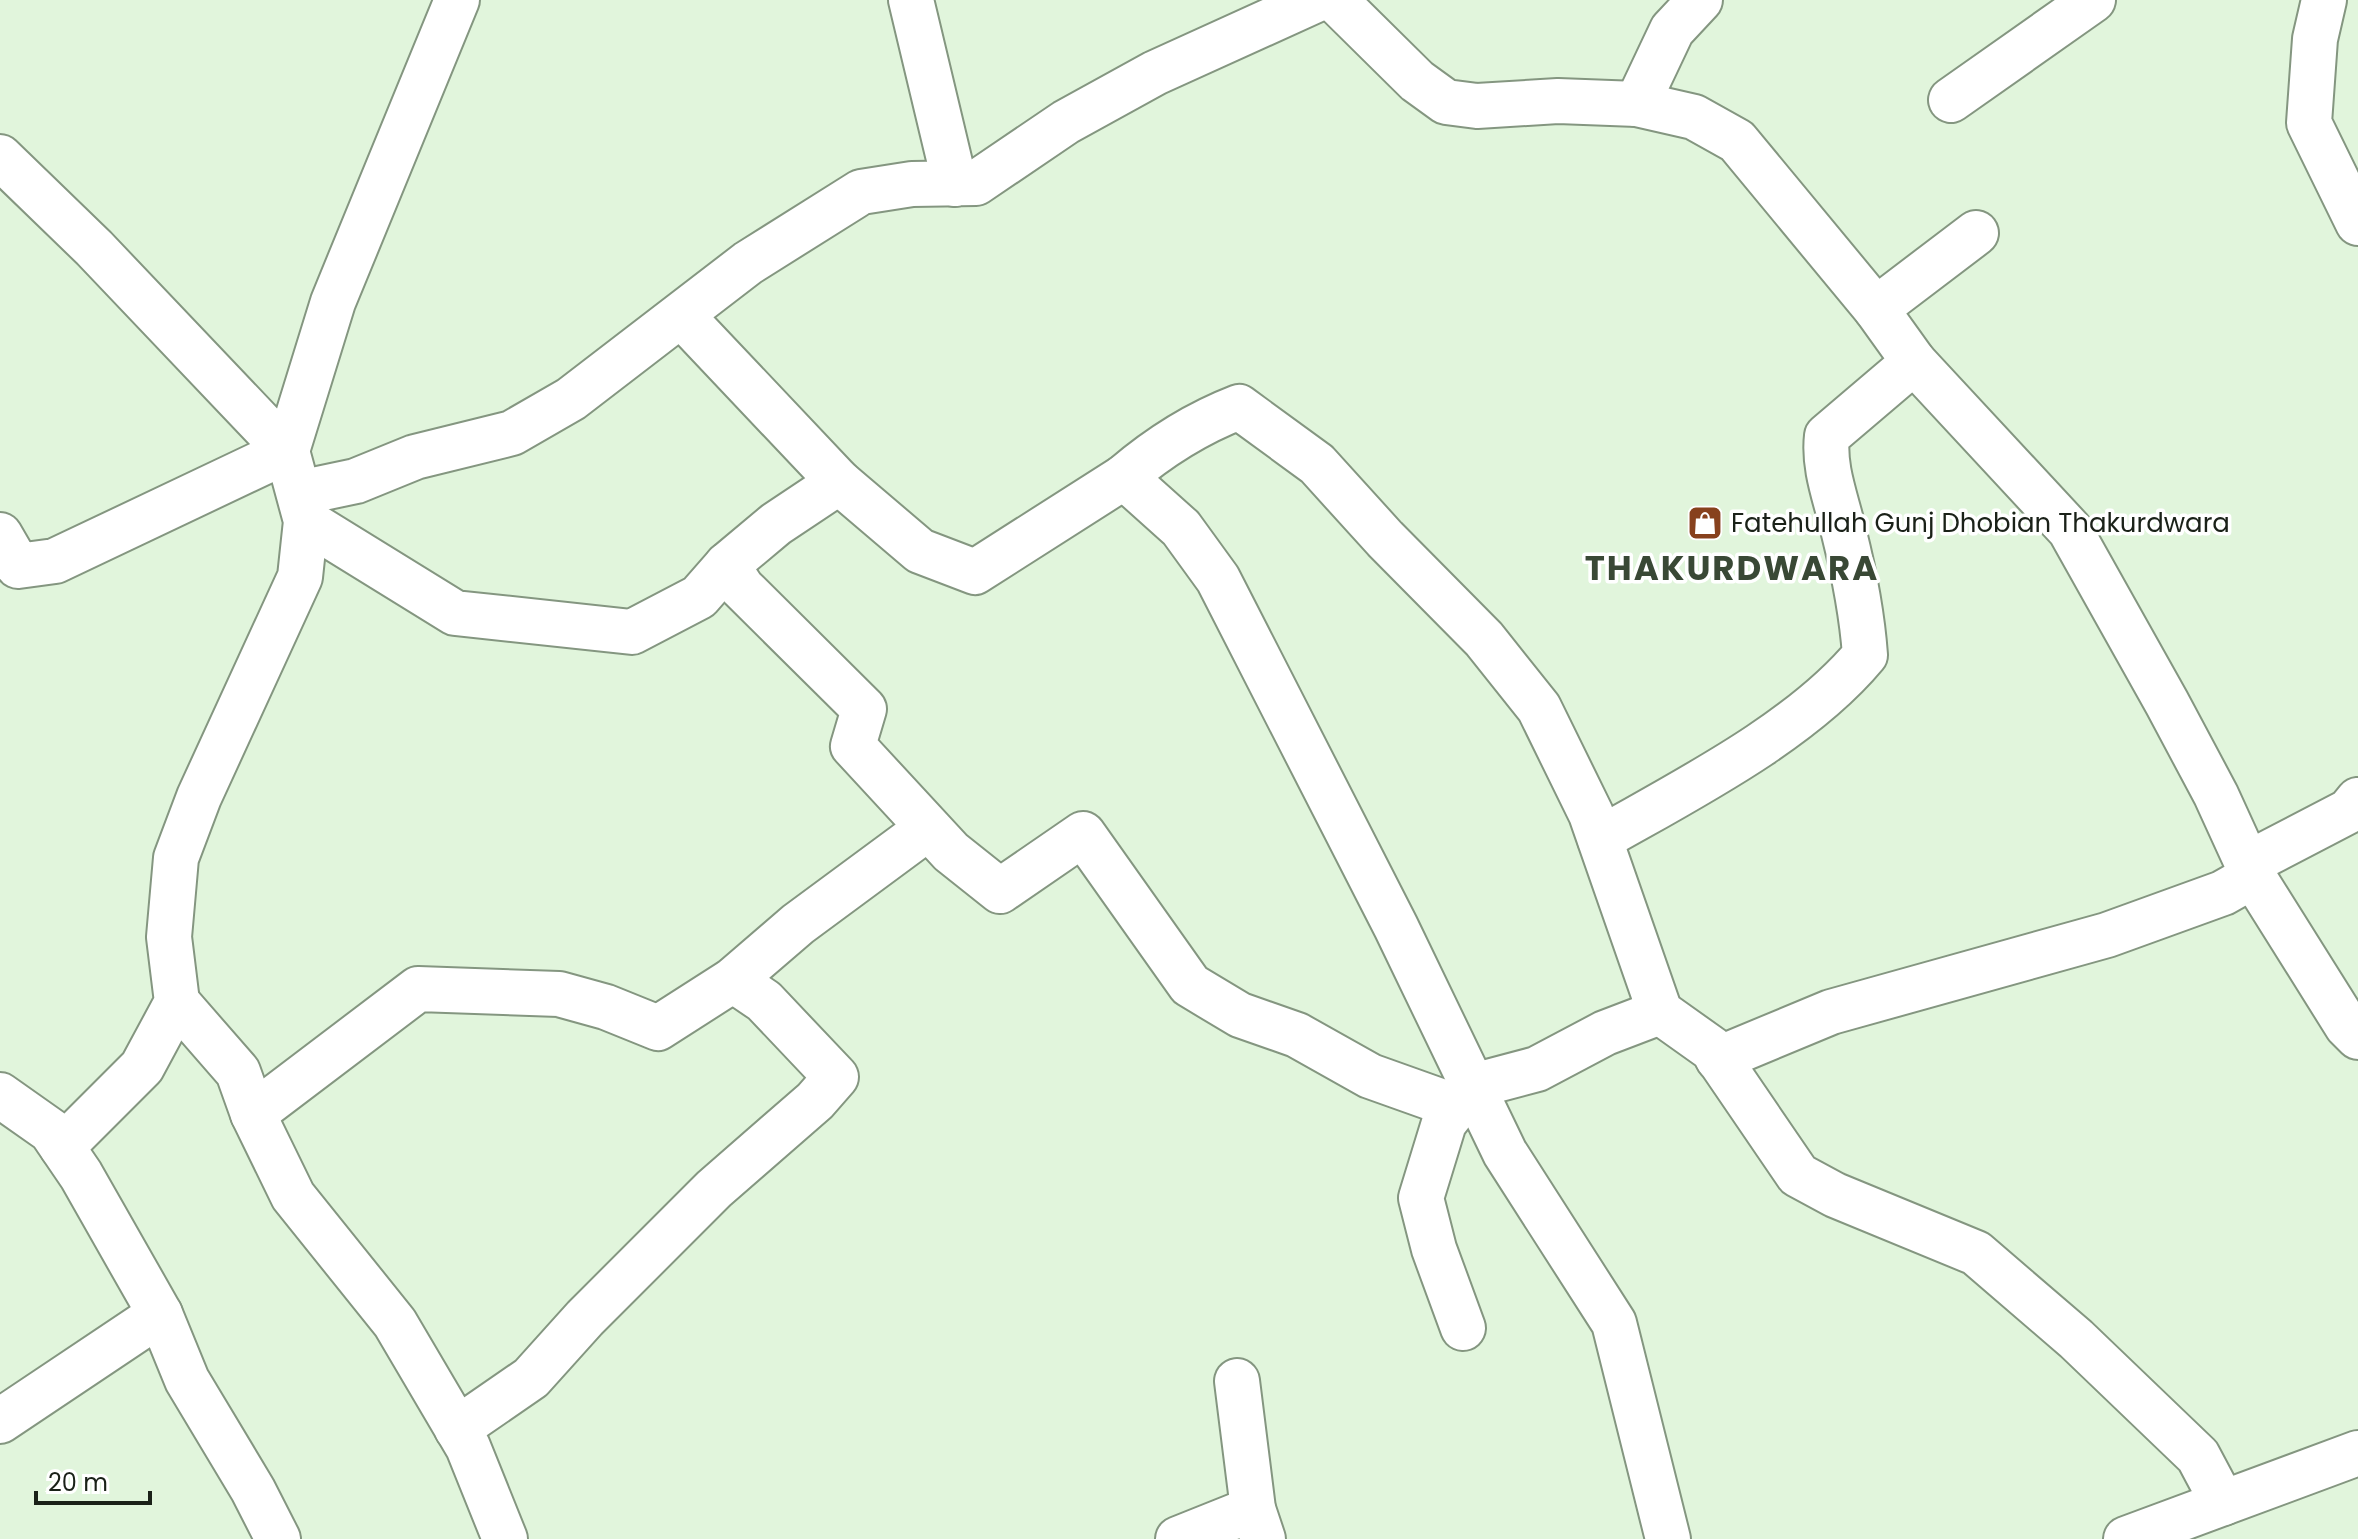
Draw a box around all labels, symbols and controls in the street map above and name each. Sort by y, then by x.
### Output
shop icon: Fatehullah Gunj Dhobian Thakurdwara [1686,504,1724,542]
place label: Fatehullah Gunj Dhobian Thakurdwara [1731,505,2230,541]
district label: THAKURDWARA [1585,544,1879,592]
scale bar [36,1455,150,1505]
text: 20 m [48,1466,108,1499]

